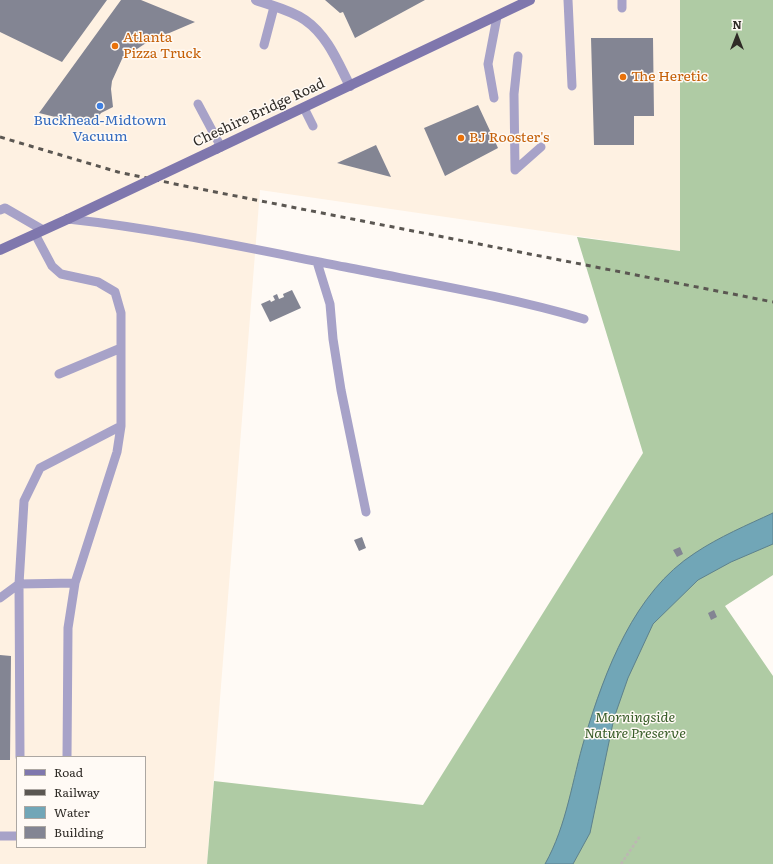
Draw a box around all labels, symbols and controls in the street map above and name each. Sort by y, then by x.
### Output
north arrow [717,16,757,56]
text: N [732,16,742,32]
place label: Atlanta Pizza Truck [123,30,201,62]
marker: Atlanta Pizza Truck [110,41,120,51]
place label: The Heretic [631,69,708,85]
marker: The Heretic [618,72,628,82]
street label: Cheshire Bridge Road [190,75,328,151]
marker: Buckhead-Midtown Vacuum [95,101,105,111]
place label: Buckhead-Midtown Vacuum [34,113,166,146]
place label: BJ Rooster's [469,130,549,146]
marker: BJ Rooster's [456,133,466,143]
park label: Morningside Nature Preserve [584,710,686,742]
legend [16,756,146,848]
text: Road [54,763,83,781]
text: Railway [54,783,100,801]
text: Water [54,803,90,821]
text: Building [54,823,103,841]

